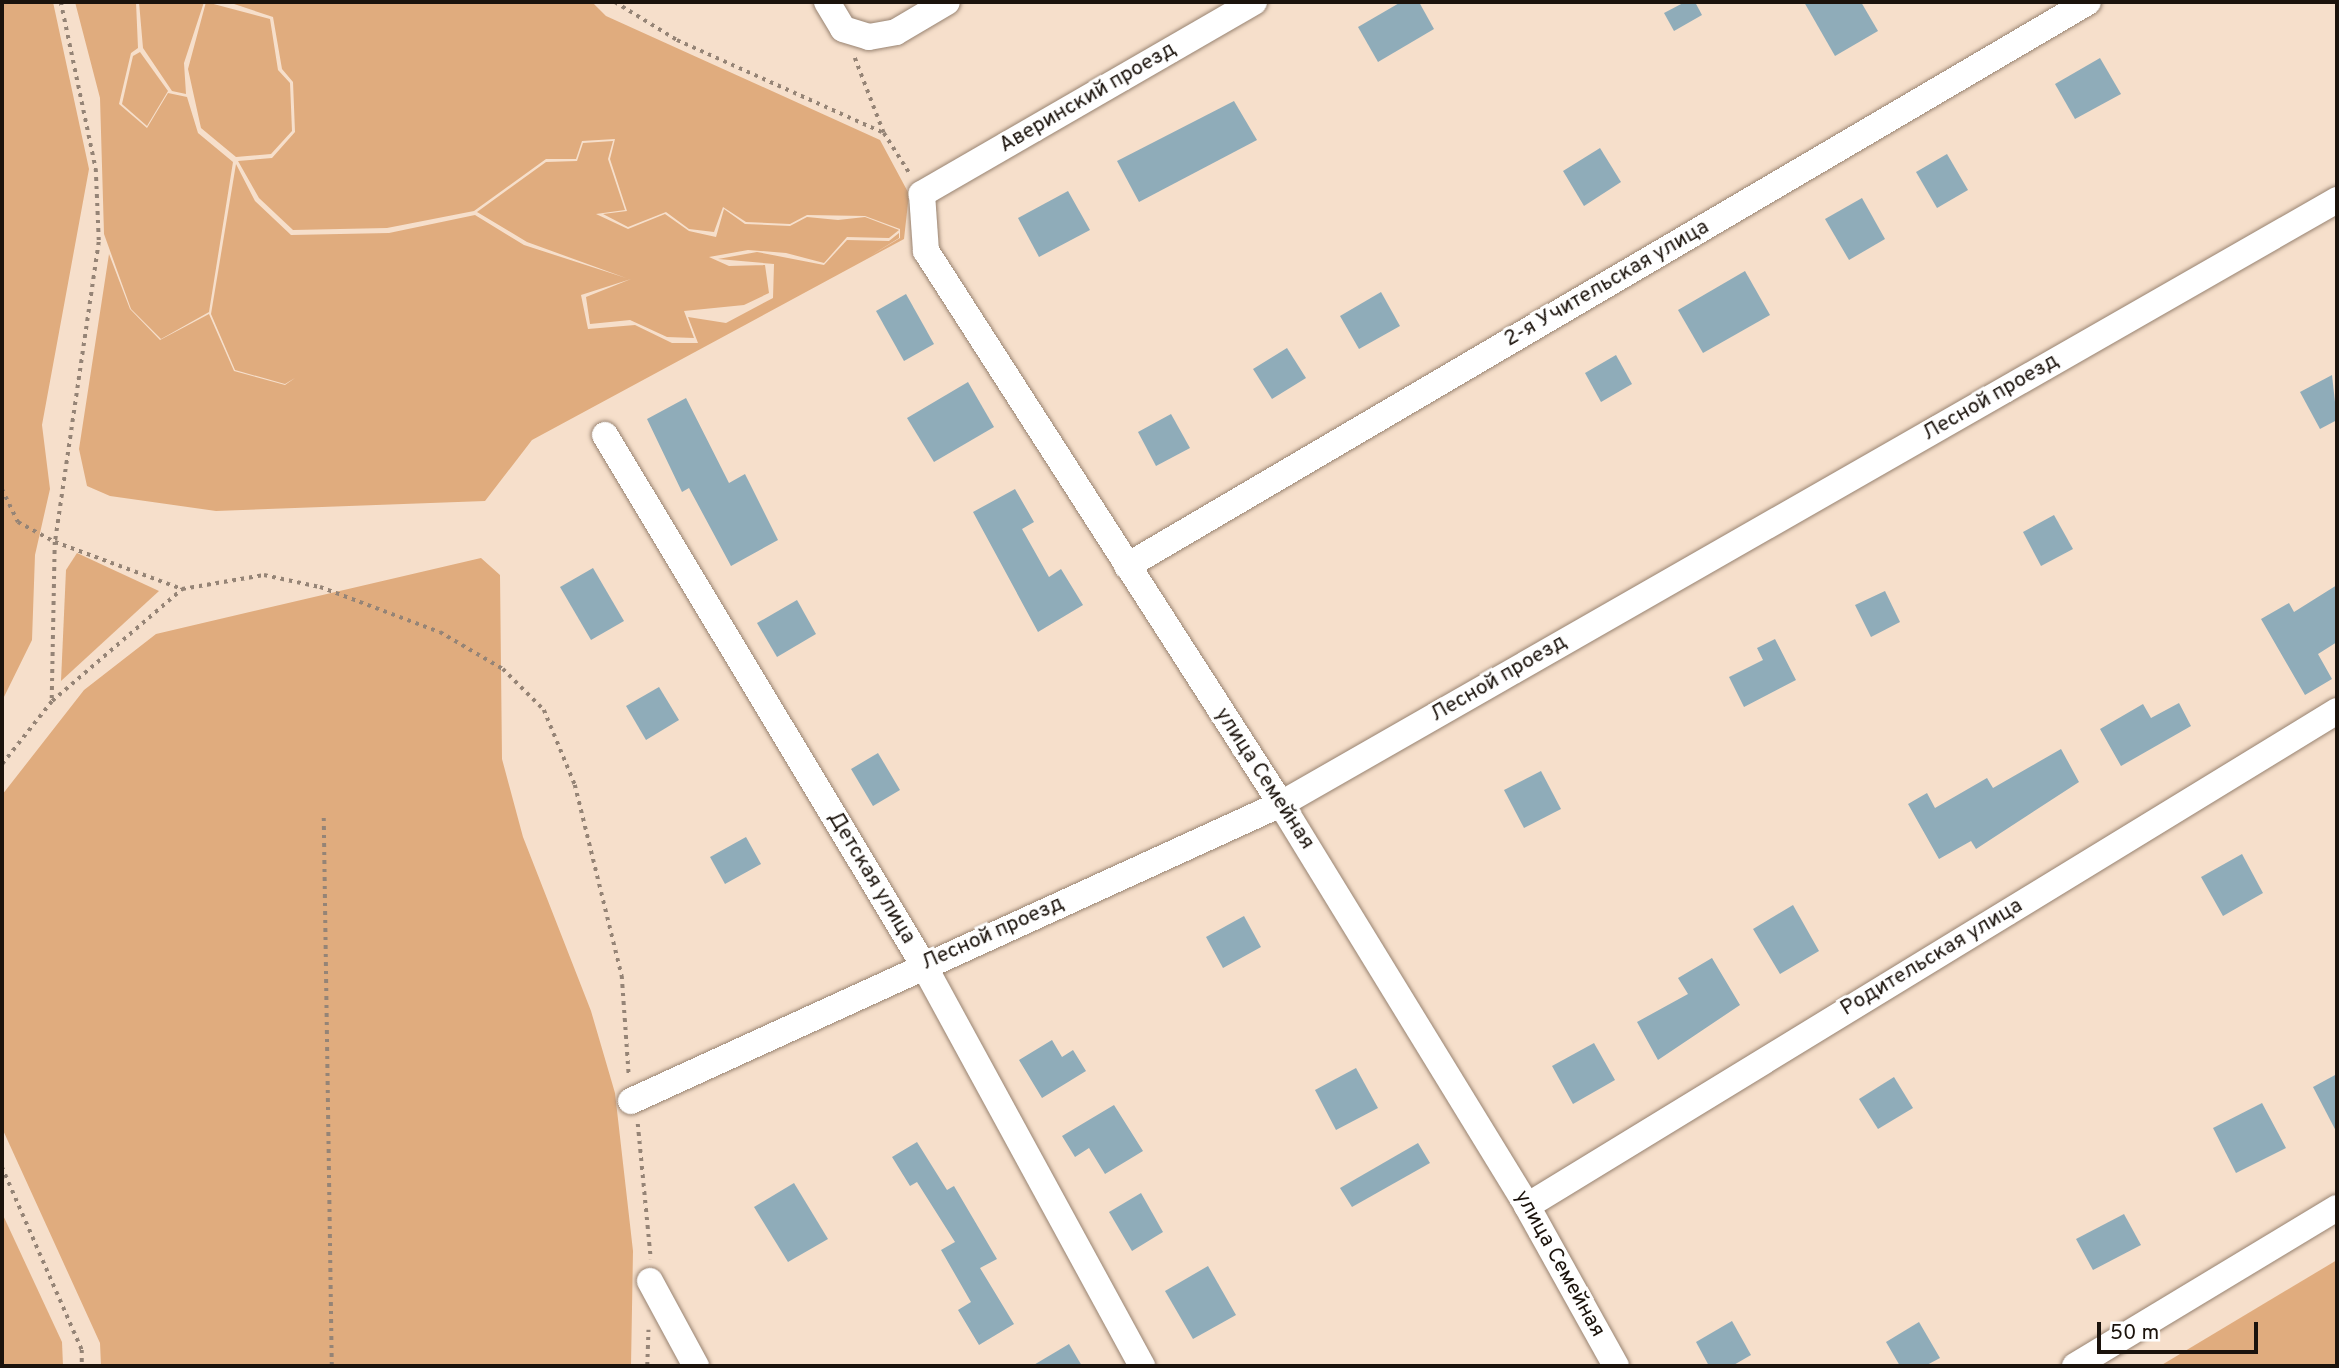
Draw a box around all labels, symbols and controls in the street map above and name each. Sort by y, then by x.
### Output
street label: Аверинский проезд [995,37,1181,159]
street label: 2-я Учительская улица [1500,215,1714,353]
street label: Лесной проезд [1918,349,2064,447]
street label: Лесной проезд [1426,630,1572,728]
street label: улица Семейная [1209,703,1319,855]
street label: Детская улица [822,807,920,949]
street label: Лесной проезд [918,891,1068,977]
street label: Родительская улица [1837,894,2027,1022]
street label: улица Семейная [1508,1186,1610,1342]
scale bar [2101,1308,2262,1352]
text: 50 m [2110,1320,2159,1347]

